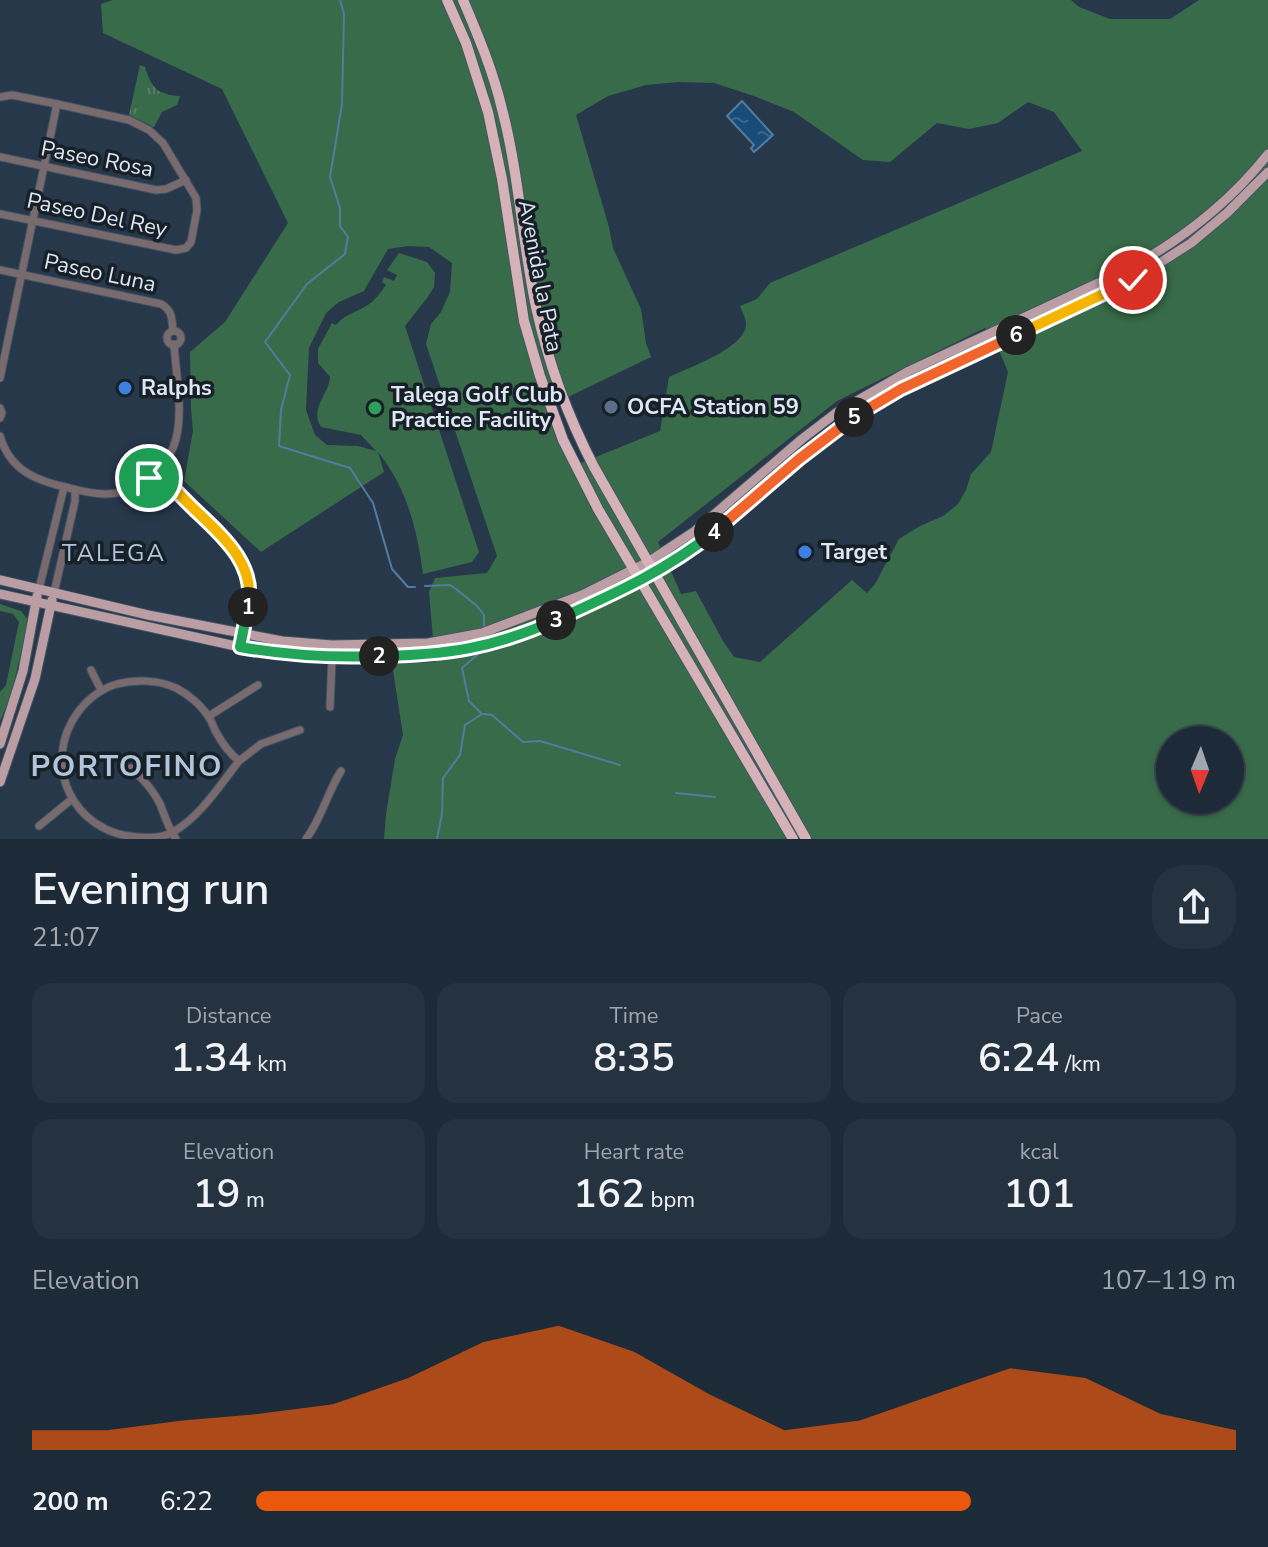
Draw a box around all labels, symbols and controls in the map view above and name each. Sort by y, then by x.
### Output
street label: Paseo Rosa [38,133,156,185]
street label: Paseo Del Rey [24,185,171,245]
street label: Avenida la Pata [511,197,569,355]
pin [1099,246,1167,314]
street label: Paseo Luna [41,247,159,299]
icon: check [1111,258,1155,302]
pin: 6 [996,315,1036,355]
text: 6 [1009,320,1023,350]
place label: Ralphs [141,373,212,403]
marker: Ralphs [116,379,134,397]
place label: Talega Golf Club Practice Facility [391,380,563,435]
place label: OCFA Station 59 [627,392,799,422]
pin: 5 [834,397,874,437]
marker: OCFA Station 59 [602,398,620,416]
marker: Talega Golf Club Practice Facility [366,399,384,417]
text: 5 [847,402,861,432]
pin [115,444,183,512]
icon: arrive [127,456,171,500]
pin: 4 [694,512,734,552]
text: 4 [707,517,721,547]
district label: TALEGA [62,537,166,569]
place label: Target [821,537,888,567]
marker: Target [796,543,814,561]
pin: 1 [228,587,268,627]
text: 1 [241,592,255,622]
pin: 3 [536,600,576,640]
text: 3 [549,605,563,635]
pin: 2 [359,636,399,676]
text: 2 [372,641,386,671]
north arrow [1156,726,1244,814]
map controls [1156,726,1244,814]
district label: PORTOFINO [30,746,224,787]
text: Evening run [32,860,270,920]
button: share [1152,865,1236,949]
text: 21:07 [32,920,100,955]
text: Distance [186,1001,271,1031]
text: Time [610,1001,658,1031]
text: Pace [1016,1001,1063,1031]
text: 1.34 [170,1031,252,1085]
text: 8:35 [593,1031,675,1085]
text: 6:24 [978,1031,1059,1085]
text: km [252,1049,287,1079]
text: /km [1059,1049,1101,1079]
text: Elevation [183,1137,274,1167]
text: Heart rate [584,1137,684,1167]
text: kcal [1020,1137,1059,1167]
text: 19 [192,1167,240,1221]
text: 162 [573,1167,645,1221]
text: 101 [1003,1167,1075,1221]
text: m [240,1185,265,1215]
text: bpm [645,1185,695,1215]
text: Elevation [32,1263,140,1298]
text: 107–119 m [1100,1263,1236,1298]
text: 200 m [32,1484,109,1519]
text: 6:22 [160,1484,213,1519]

